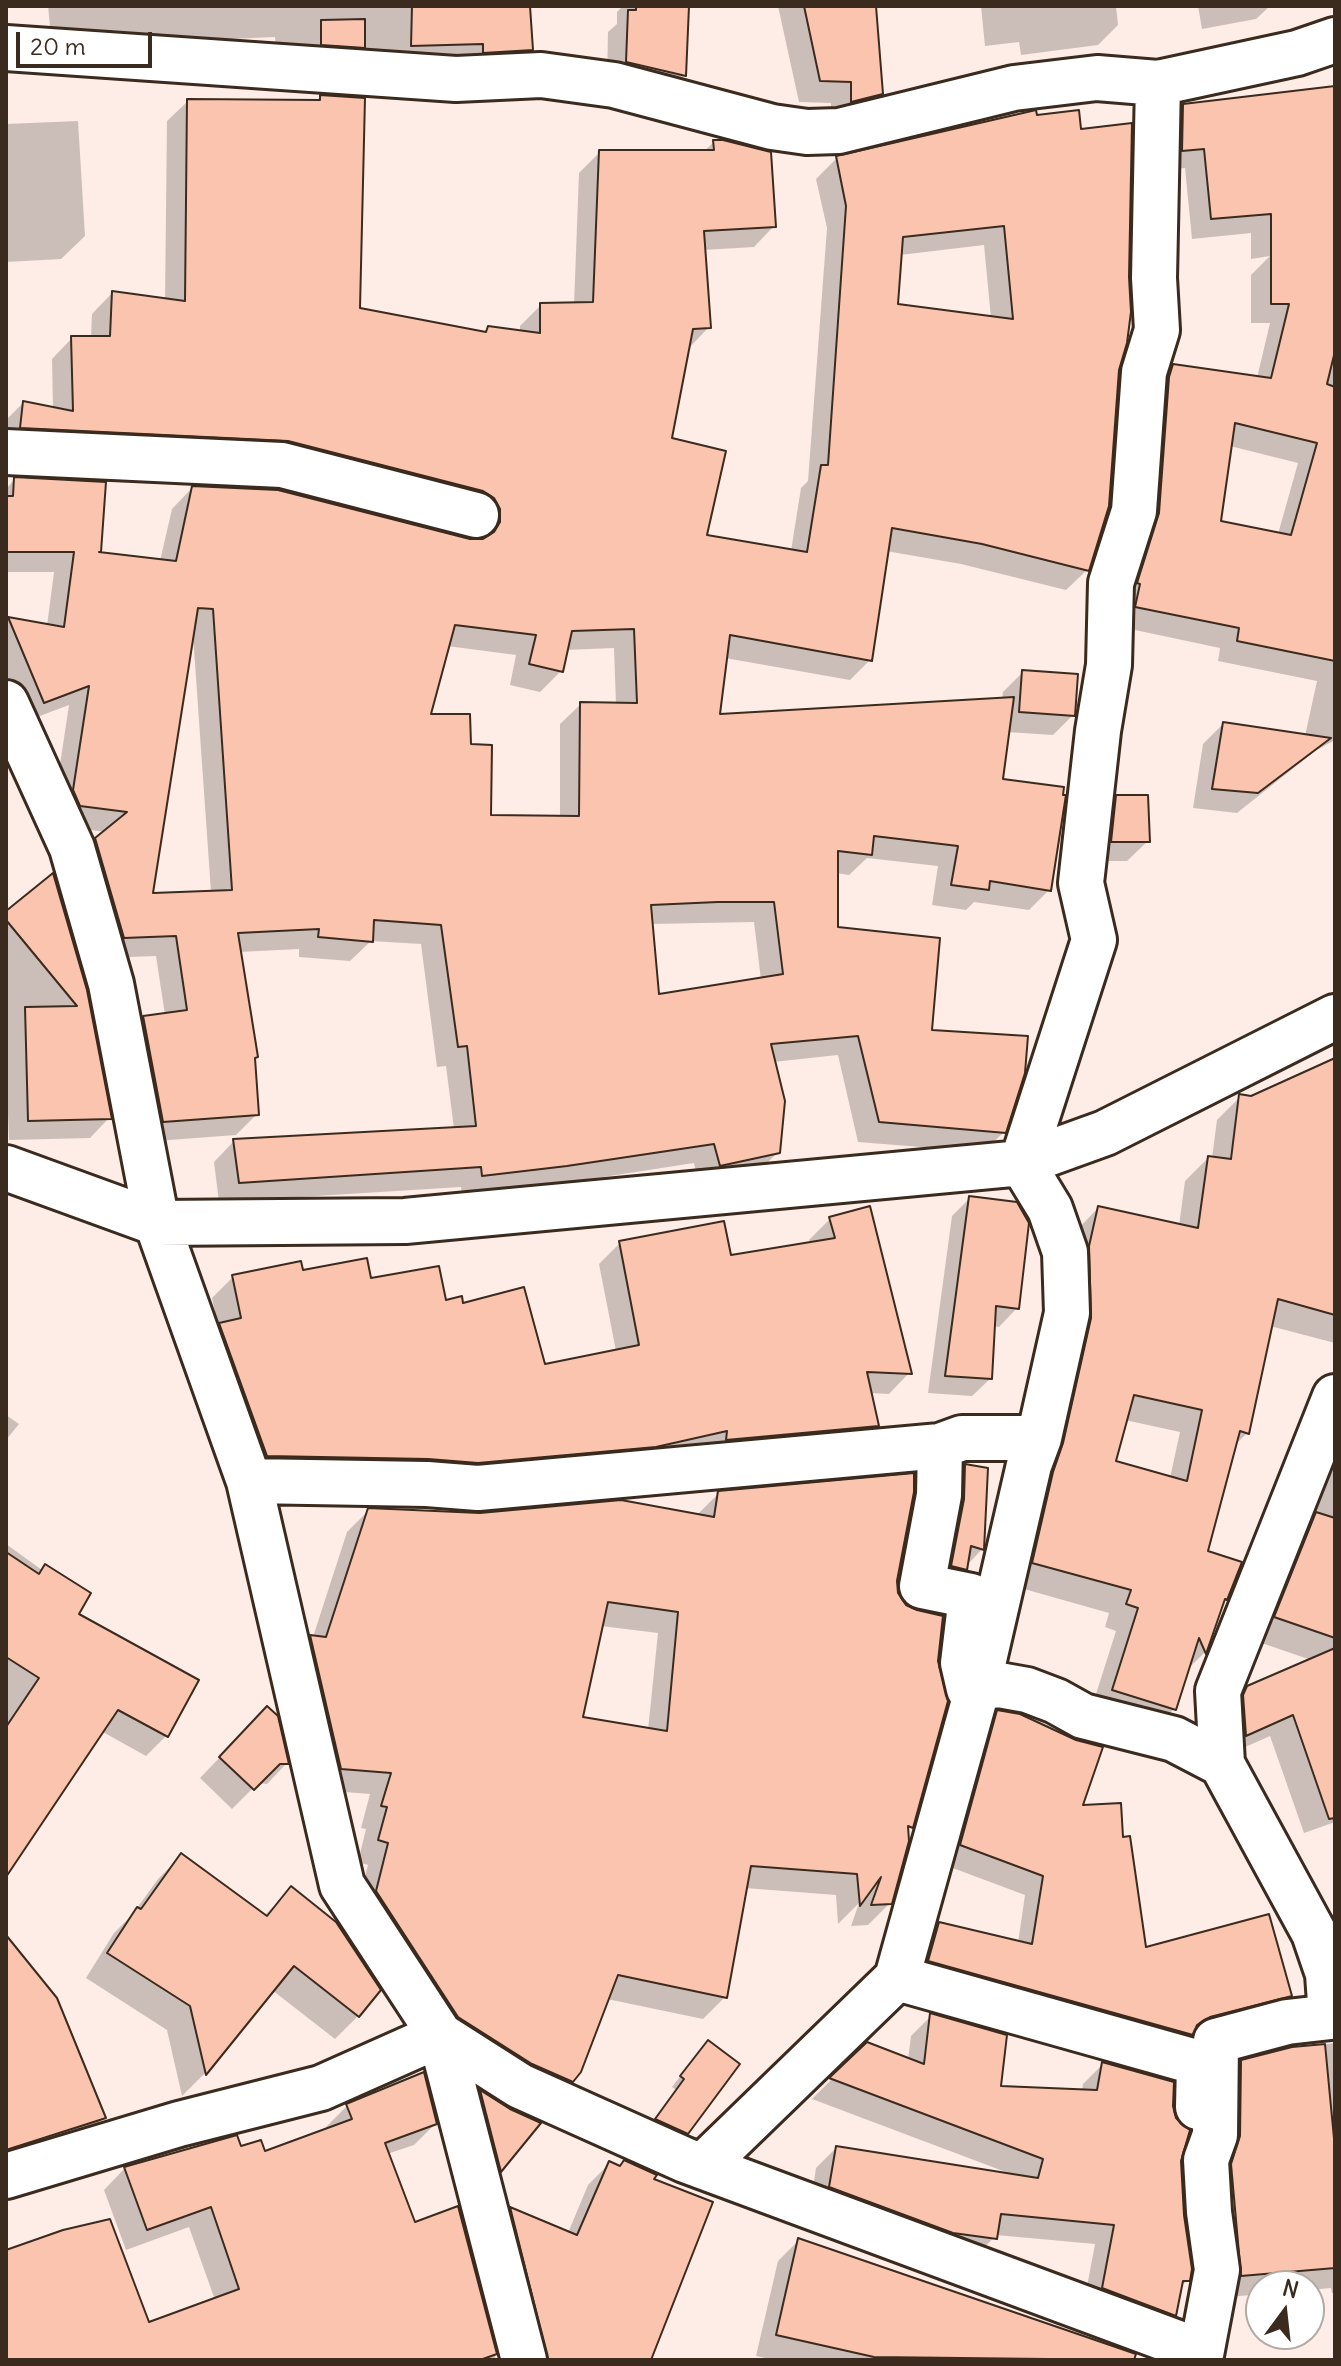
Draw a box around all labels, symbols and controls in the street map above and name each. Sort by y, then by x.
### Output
scale bar [20,16,156,66]
text: 20 m [30,31,86,61]
north arrow [1245,2270,1325,2350]
text: N [1280,2273,1302,2304]

